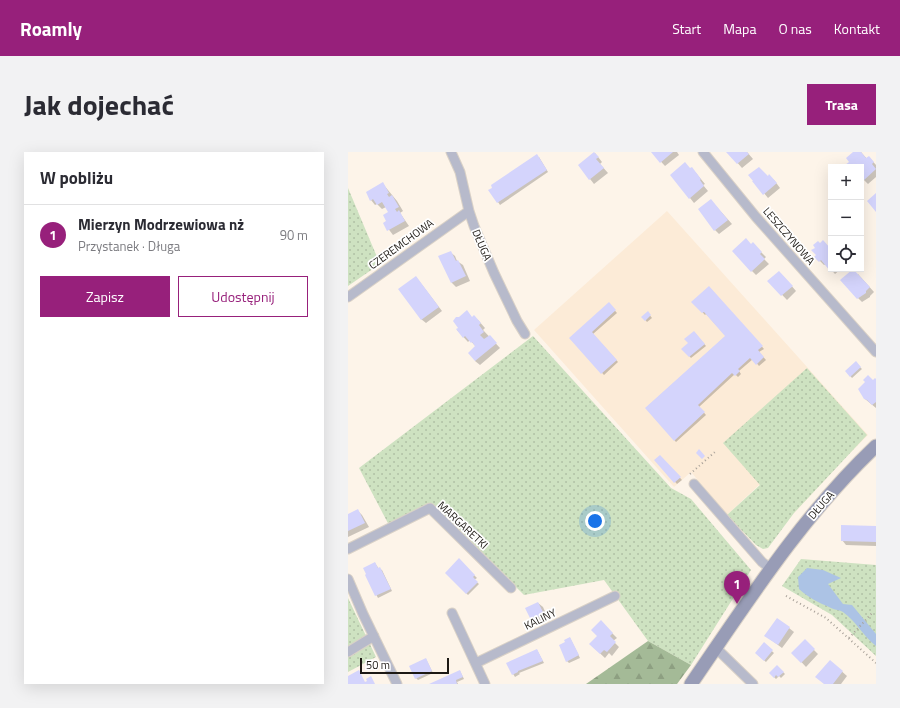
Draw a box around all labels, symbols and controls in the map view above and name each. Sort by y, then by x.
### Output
text: Roamly [20,14,82,43]
text: Start [672,18,701,39]
text: Mapa [723,18,756,39]
text: O nas [778,18,812,39]
text: Kontakt [834,18,880,39]
text: Jak dojechać [24,83,174,126]
button: Trasa [807,84,876,125]
map controls [828,164,864,272]
button: + [828,164,864,200]
text: W pobliżu [40,165,113,191]
button: − [828,200,864,236]
street label: LESZCZYNOWA [759,204,819,269]
text: Mierzyn Modrzewiowa nż [78,213,244,236]
street label: CZEREMCHOWA [365,215,437,273]
text: 1 [49,225,57,245]
text: 90 m [280,225,308,245]
street label: DŁUGA [468,227,496,264]
text: Przystanek · Długa [78,236,180,256]
button: locate [828,236,864,272]
button: Zapisz [40,276,170,317]
button: Udostępnij [178,276,308,317]
street label: DŁUGA [804,487,838,523]
street label: MARGARETKI [434,497,492,553]
your location [585,511,605,531]
pin: 1 [724,571,750,604]
street label: KALINY [521,604,559,634]
scale bar [360,656,449,675]
text: 50 m [366,657,390,673]

